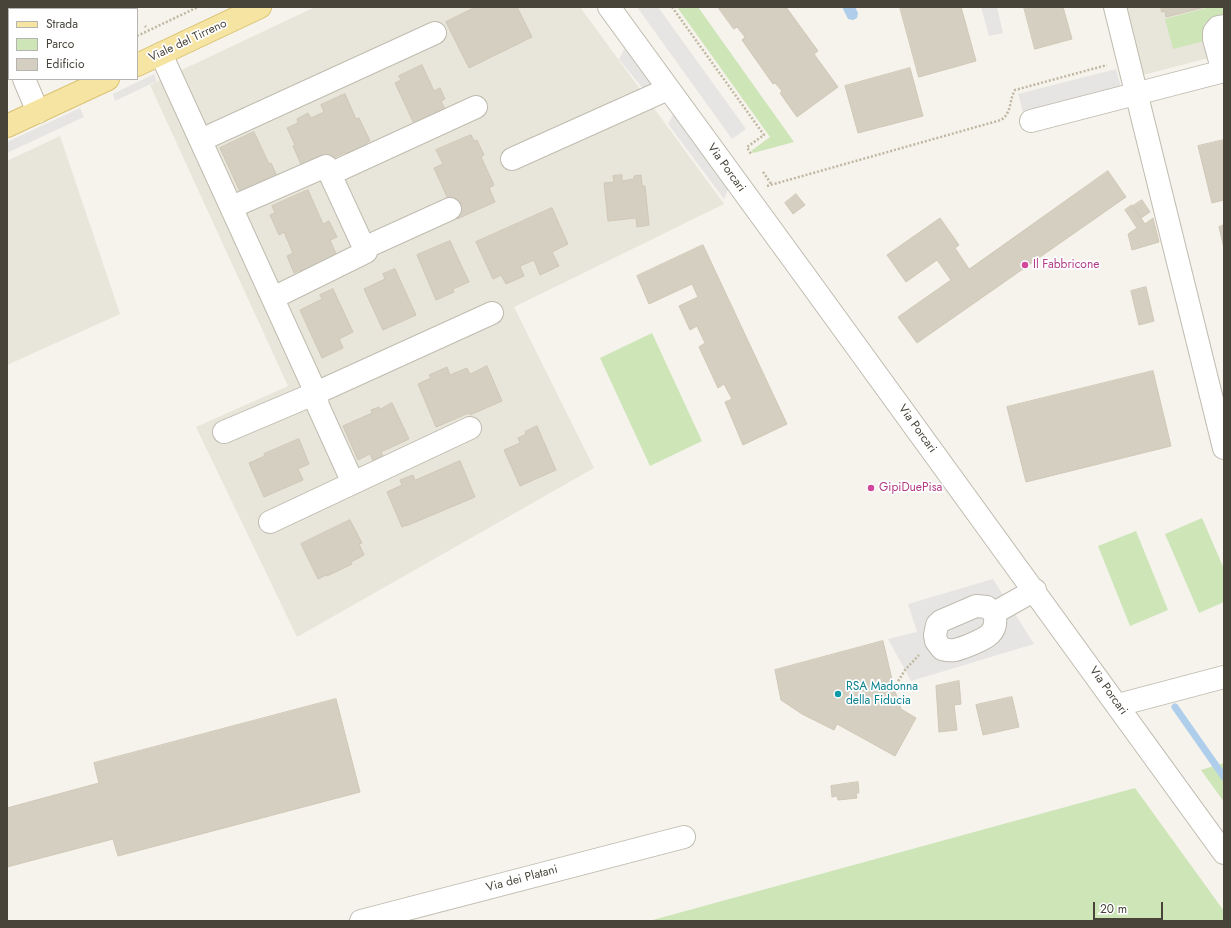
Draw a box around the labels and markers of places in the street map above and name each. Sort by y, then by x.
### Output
place label: Il Fabbricone [1033,258,1099,272]
marker: Il Fabbricone [1020,260,1030,270]
place label: GipiDuePisa [879,481,942,495]
marker: GipiDuePisa [866,483,876,493]
place label: RSA Madonna della Fiducia [846,680,918,708]
marker: RSA Madonna della Fiducia [833,689,843,699]

